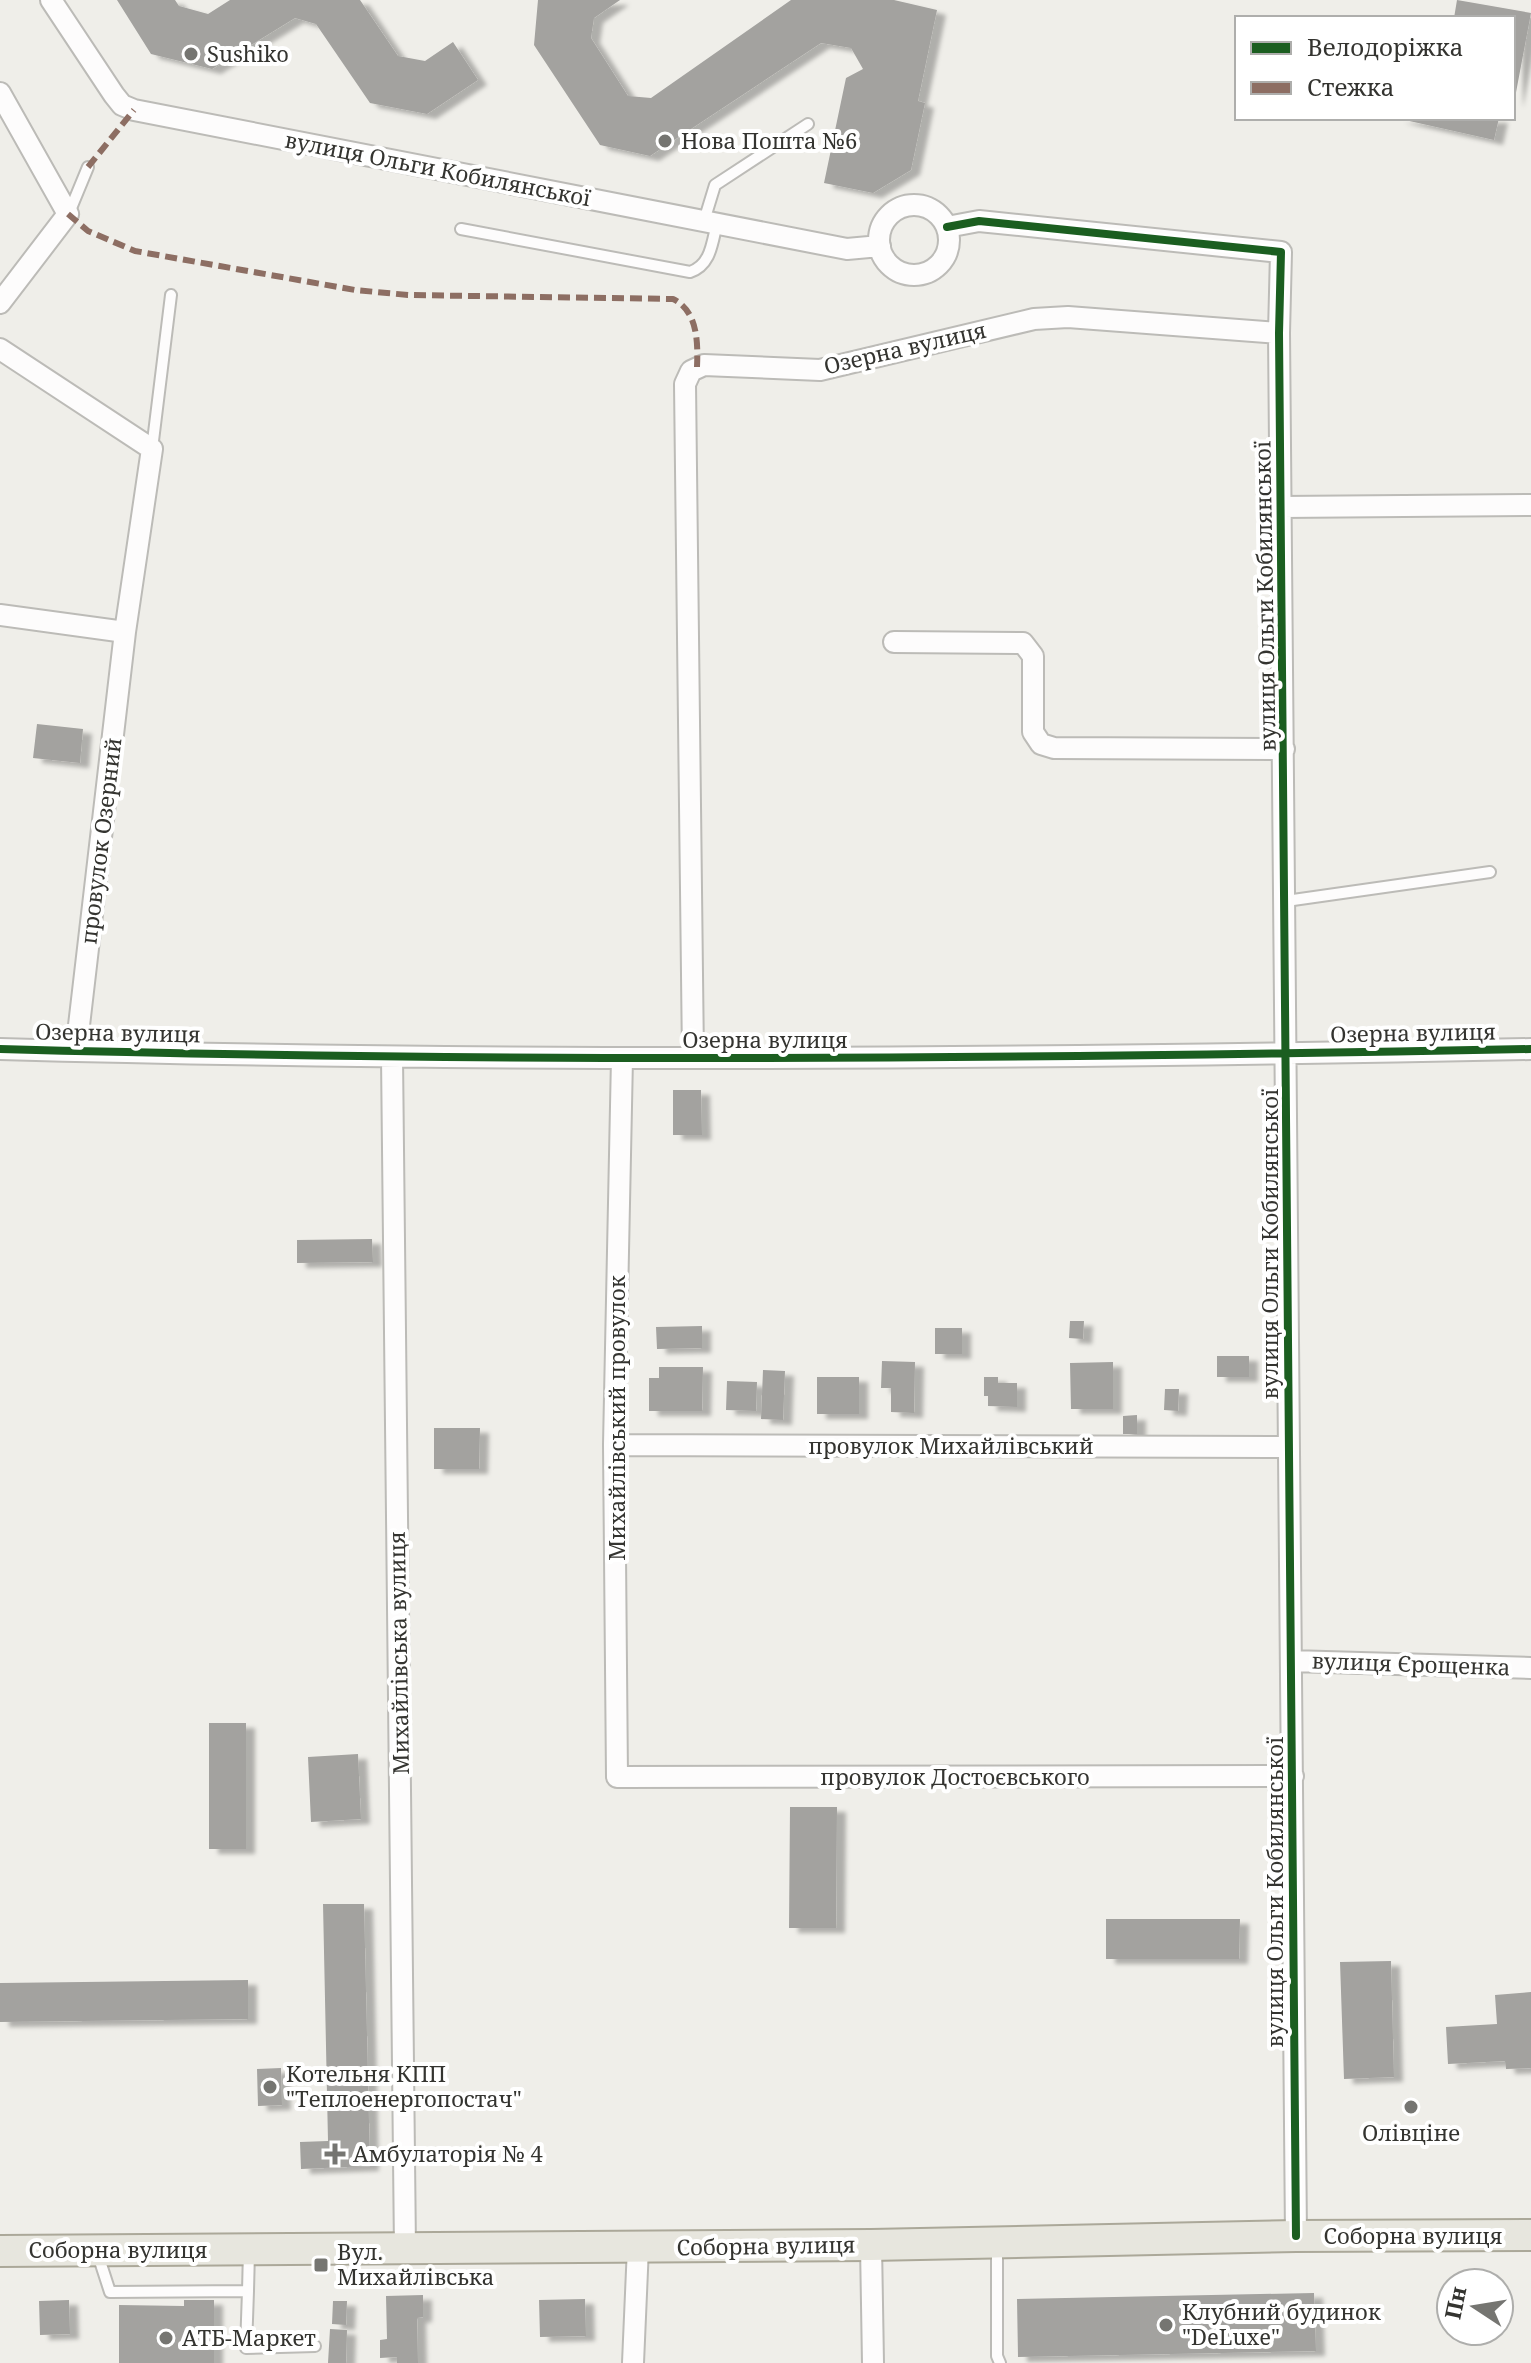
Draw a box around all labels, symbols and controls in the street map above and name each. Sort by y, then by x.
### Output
legend [1235,16,1515,120]
text: Велодоріжка [1307,30,1463,63]
place label: Sushiko [207,38,289,68]
marker: Sushiko [182,45,200,63]
text: Стежка [1307,70,1394,103]
street label: вулиця Ольги Кобилянської [283,124,594,212]
place label: Нова Пошта №6 [681,125,857,155]
marker: Нова Пошта №6 [656,132,674,150]
street label: Озерна вулиця [821,314,989,380]
street label: вулиця Ольги Кобилянської [1246,440,1282,752]
street label: провулок Озерний [72,736,128,946]
street label: Озерна вулиця [35,1016,201,1048]
street label: Озерна вулиця [1330,1016,1496,1048]
street label: Озерна вулиця [682,1024,848,1054]
street label: вулиця Ольги Кобилянської [1254,1088,1284,1400]
street label: Михайлівський провулок [601,1274,631,1561]
street label: провулок Михайлівський [808,1430,1094,1460]
street label: Михайлівська вулиця [381,1531,415,1775]
street label: вулиця Єрощенка [1311,1645,1511,1681]
street label: вулиця Ольги Кобилянської [1259,1736,1289,2048]
street label: провулок Достоєвського [820,1761,1090,1791]
place label: Котельня КПП "Теплоенергопостач" [286,2058,522,2113]
marker: Котельня КПП "Теплоенергопостач" [261,2078,279,2096]
marker: Олівціне [1402,2098,1420,2116]
place label: Олівціне [1362,2117,1460,2147]
place label: Амбулаторія № 4 [353,2138,543,2168]
marker: Амбулаторія № 4 [324,2143,346,2165]
street label: Соборна вулиця [1324,2220,1502,2250]
street label: Соборна вулиця [676,2228,856,2262]
street label: Соборна вулиця [29,2234,207,2264]
place label: Вул. Михайлівська [337,2236,494,2291]
marker: Вул. Михайлівська [312,2256,330,2274]
north arrow [1435,2267,1515,2347]
text: Пн [1436,2283,1473,2322]
place label: Клубний будинок "DeLuxe" [1182,2296,1382,2351]
marker: Клубний будинок "DeLuxe" [1157,2316,1175,2334]
place label: АТБ-Маркет [182,2322,316,2352]
marker: АТБ-Маркет [157,2329,175,2347]

